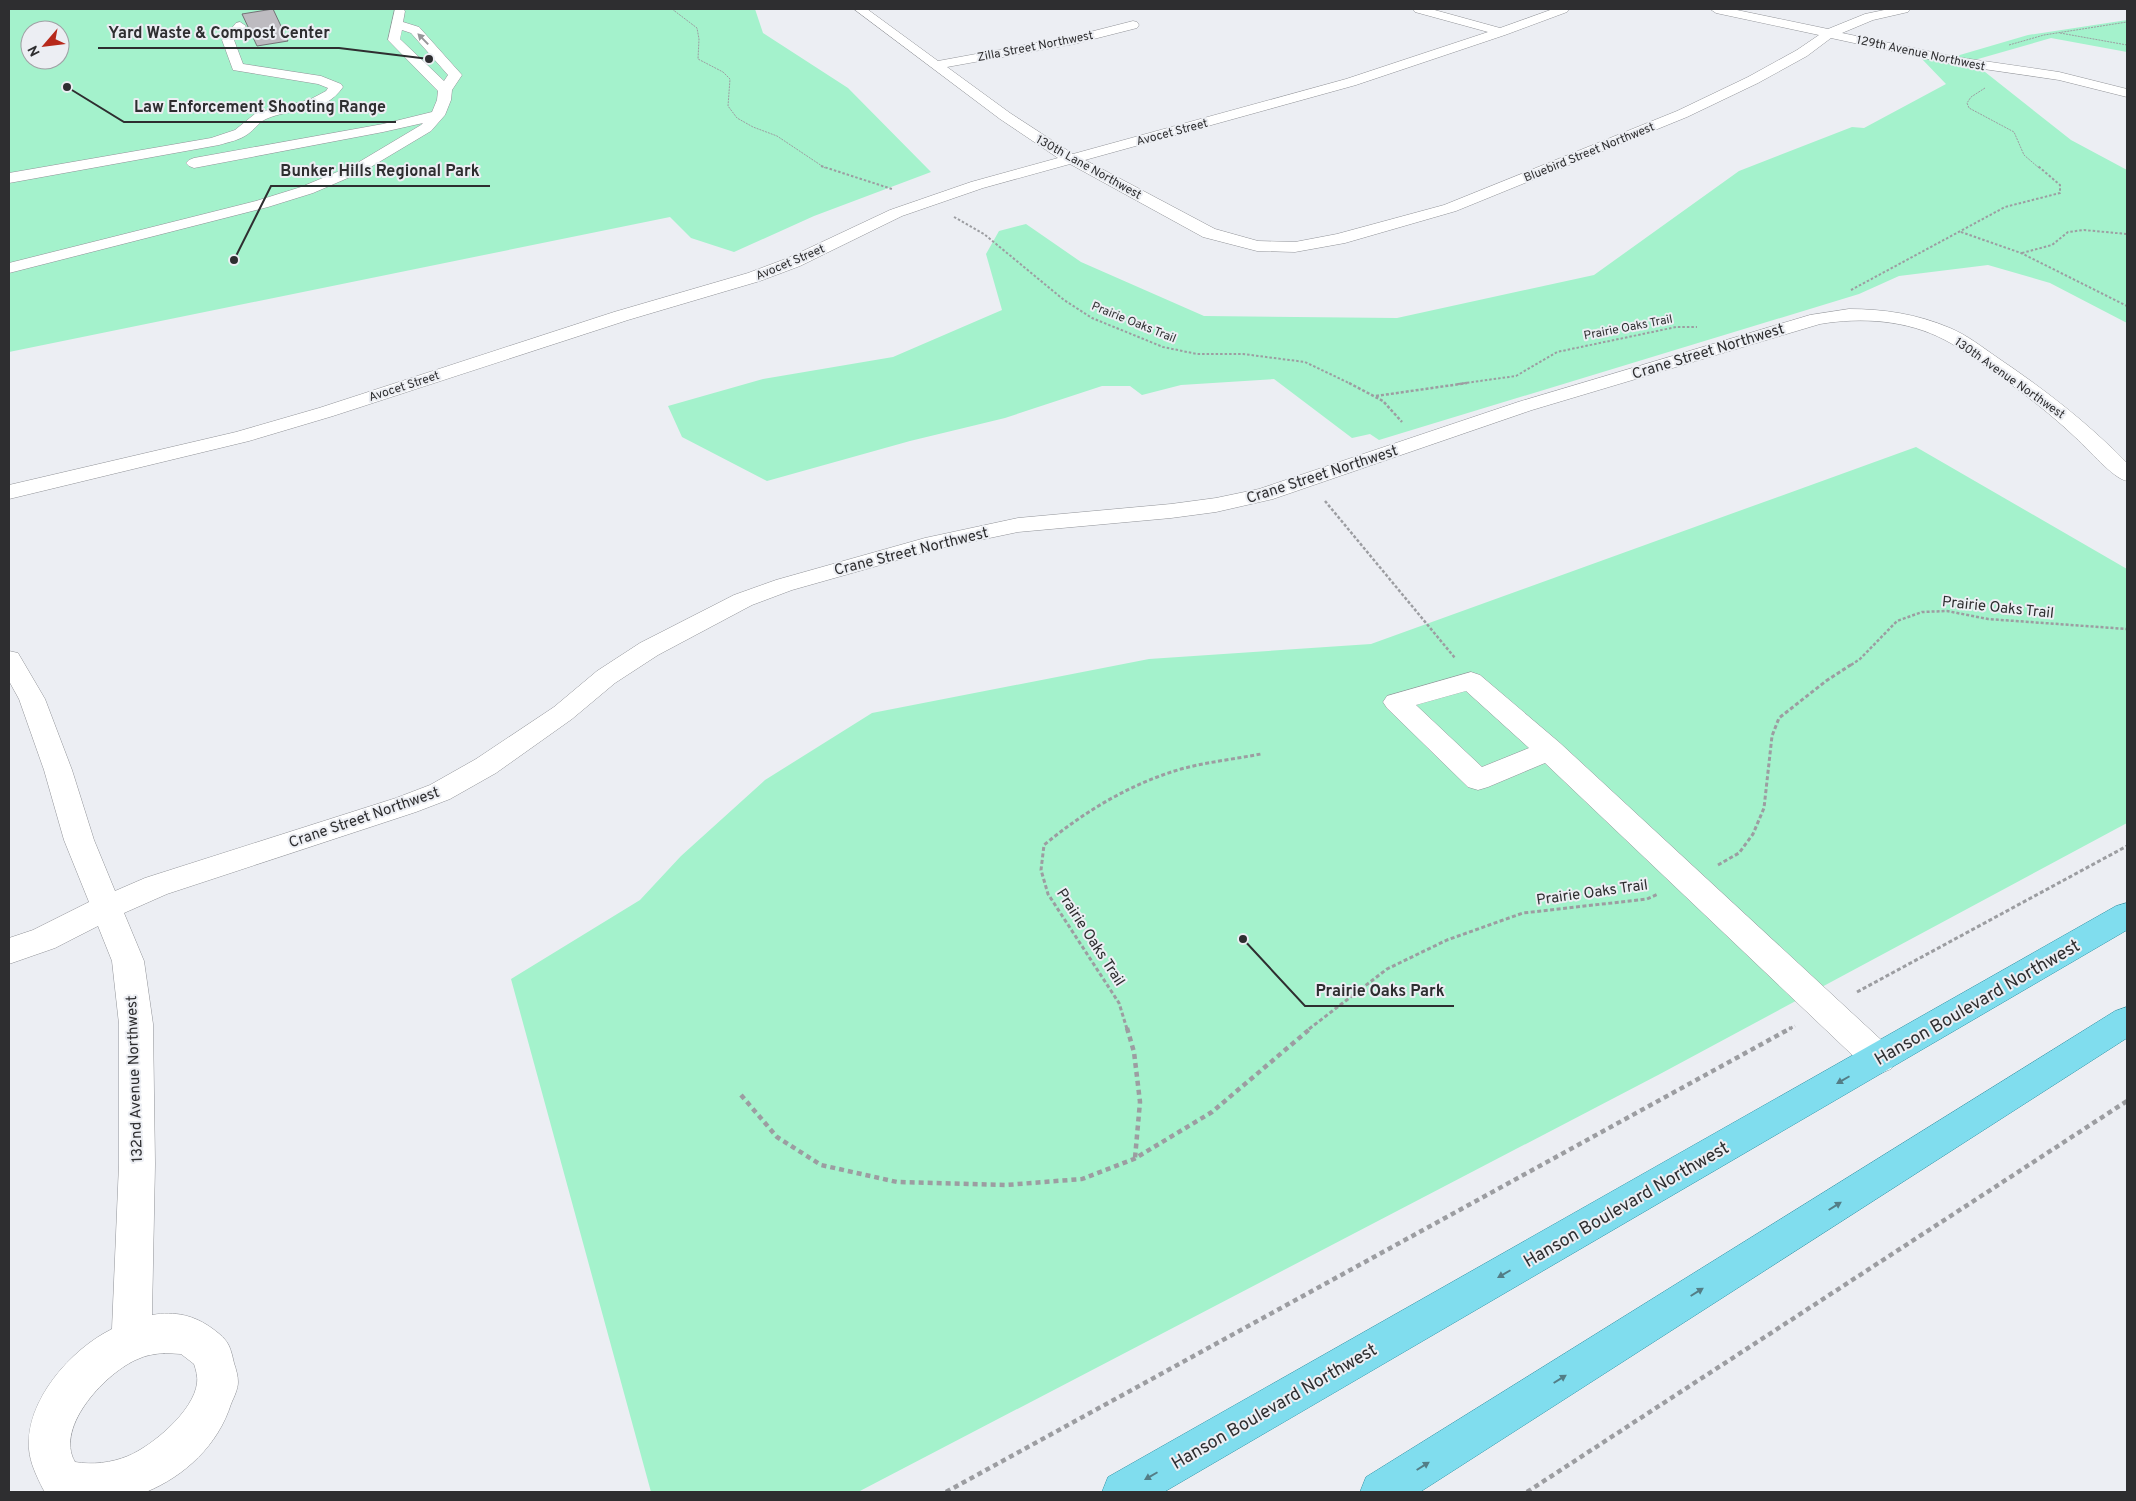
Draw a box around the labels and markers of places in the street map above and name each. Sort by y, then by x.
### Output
callout: Yard Waste & Compost Center [98,17,339,48]
callout: Law Enforcement Shooting Range [124,91,396,122]
callout: Bunker Hills Regional Park [271,155,490,186]
callout: Prairie Oaks Park [1305,975,1454,1006]

